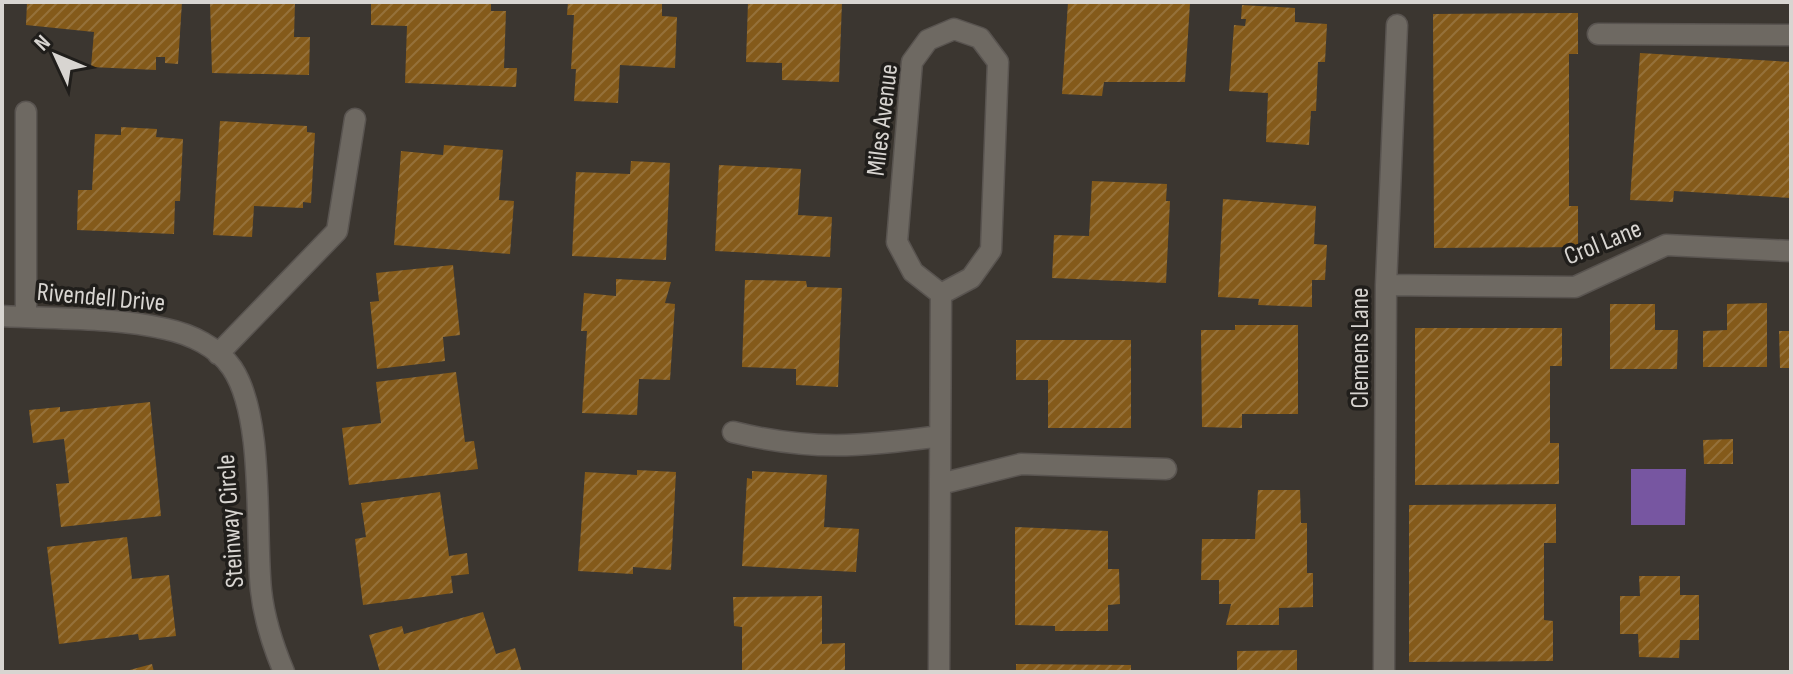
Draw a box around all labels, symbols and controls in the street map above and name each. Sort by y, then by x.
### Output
north arrow [16,16,96,96]
text: N [29,30,56,57]
street label: Miles Avenue [861,62,905,178]
street label: Crol Lane [1560,214,1646,272]
street label: Rivendell Drive [36,277,166,319]
street label: Clemens Lane [1345,288,1376,408]
street label: Steinway Circle [211,453,251,589]

